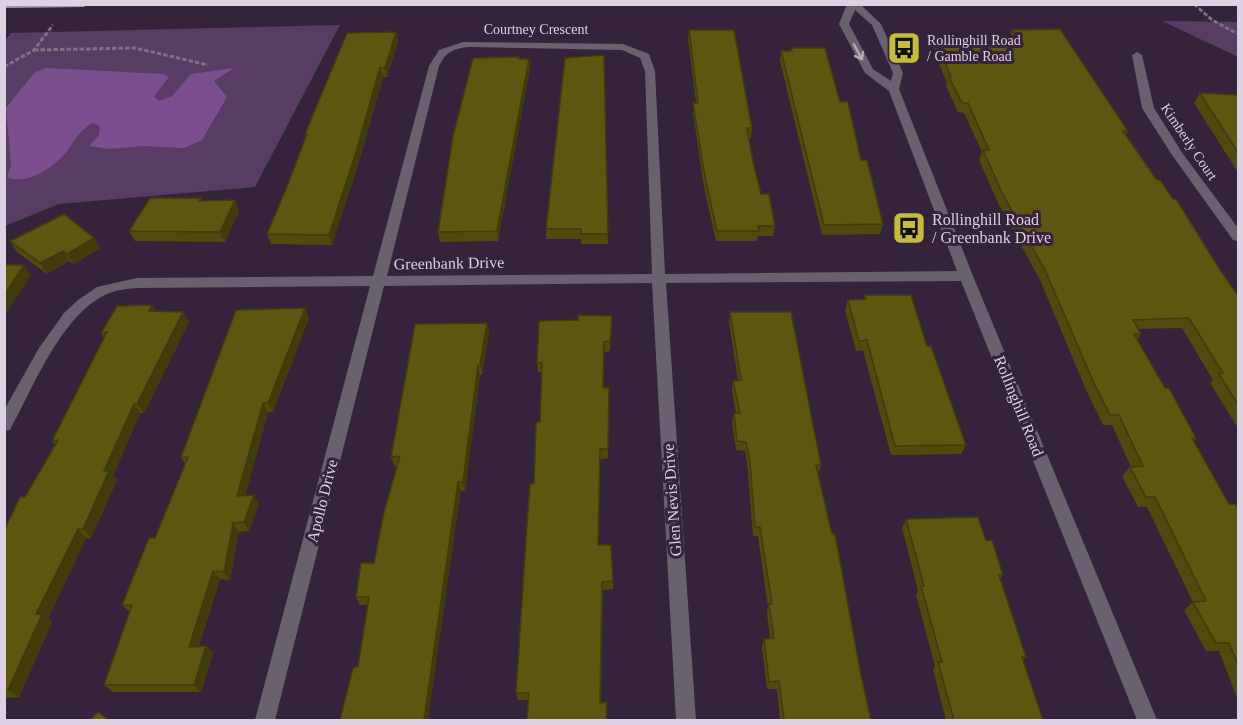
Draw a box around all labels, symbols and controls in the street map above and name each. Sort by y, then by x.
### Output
street label: Courtney Crescent [484,22,588,37]
bus stop icon: Rollinghill Road / Gamble Road [886,30,922,66]
place label: Rollinghill Road / Gamble Road [927,33,1021,64]
one-way arrow [852,43,864,60]
street label: Kimberly Court [1158,101,1220,183]
bus stop icon: Rollinghill Road / Greenbank Drive [891,210,927,246]
place label: Rollinghill Road / Greenbank Drive [932,211,1051,246]
street label: Greenbank Drive [394,254,504,272]
street label: Rollinghill Road [990,353,1047,459]
street label: Glen Nevis Drive [660,443,684,557]
street label: Apollo Drive [303,458,341,544]

